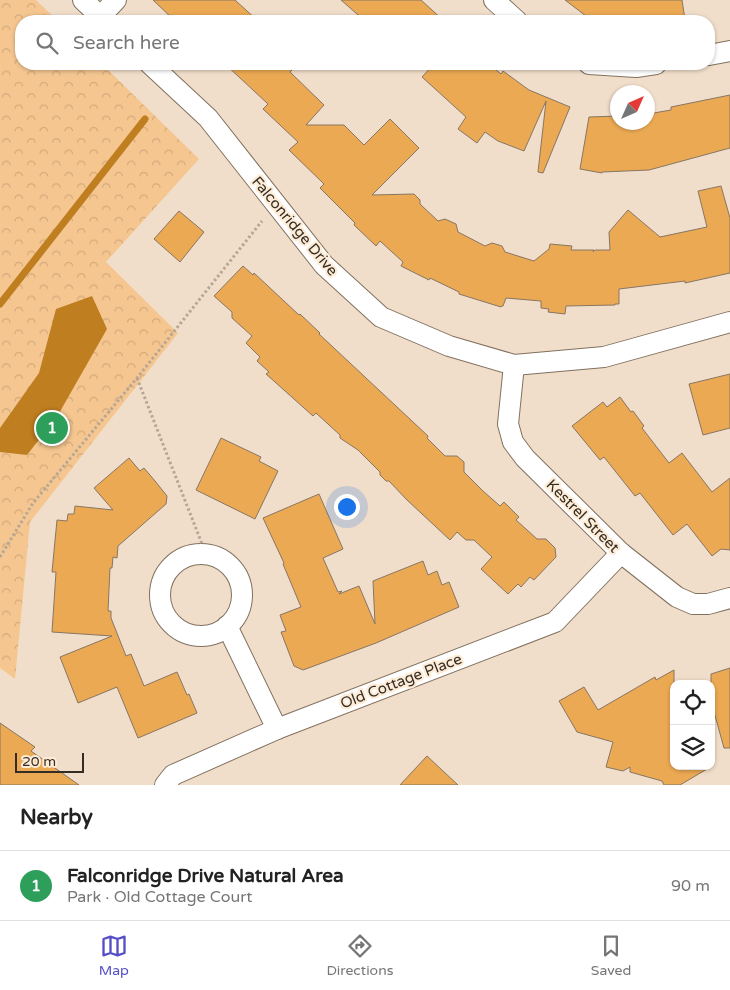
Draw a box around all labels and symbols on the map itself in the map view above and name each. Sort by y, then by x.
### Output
north arrow [610,85,655,130]
street label: Falconridge Drive [248,173,342,279]
pin: 1 [36,409,68,447]
street label: Kestrel Street [543,476,623,556]
your location [334,494,360,520]
street label: Old Cottage Place [338,650,464,712]
scale bar [15,750,84,773]

